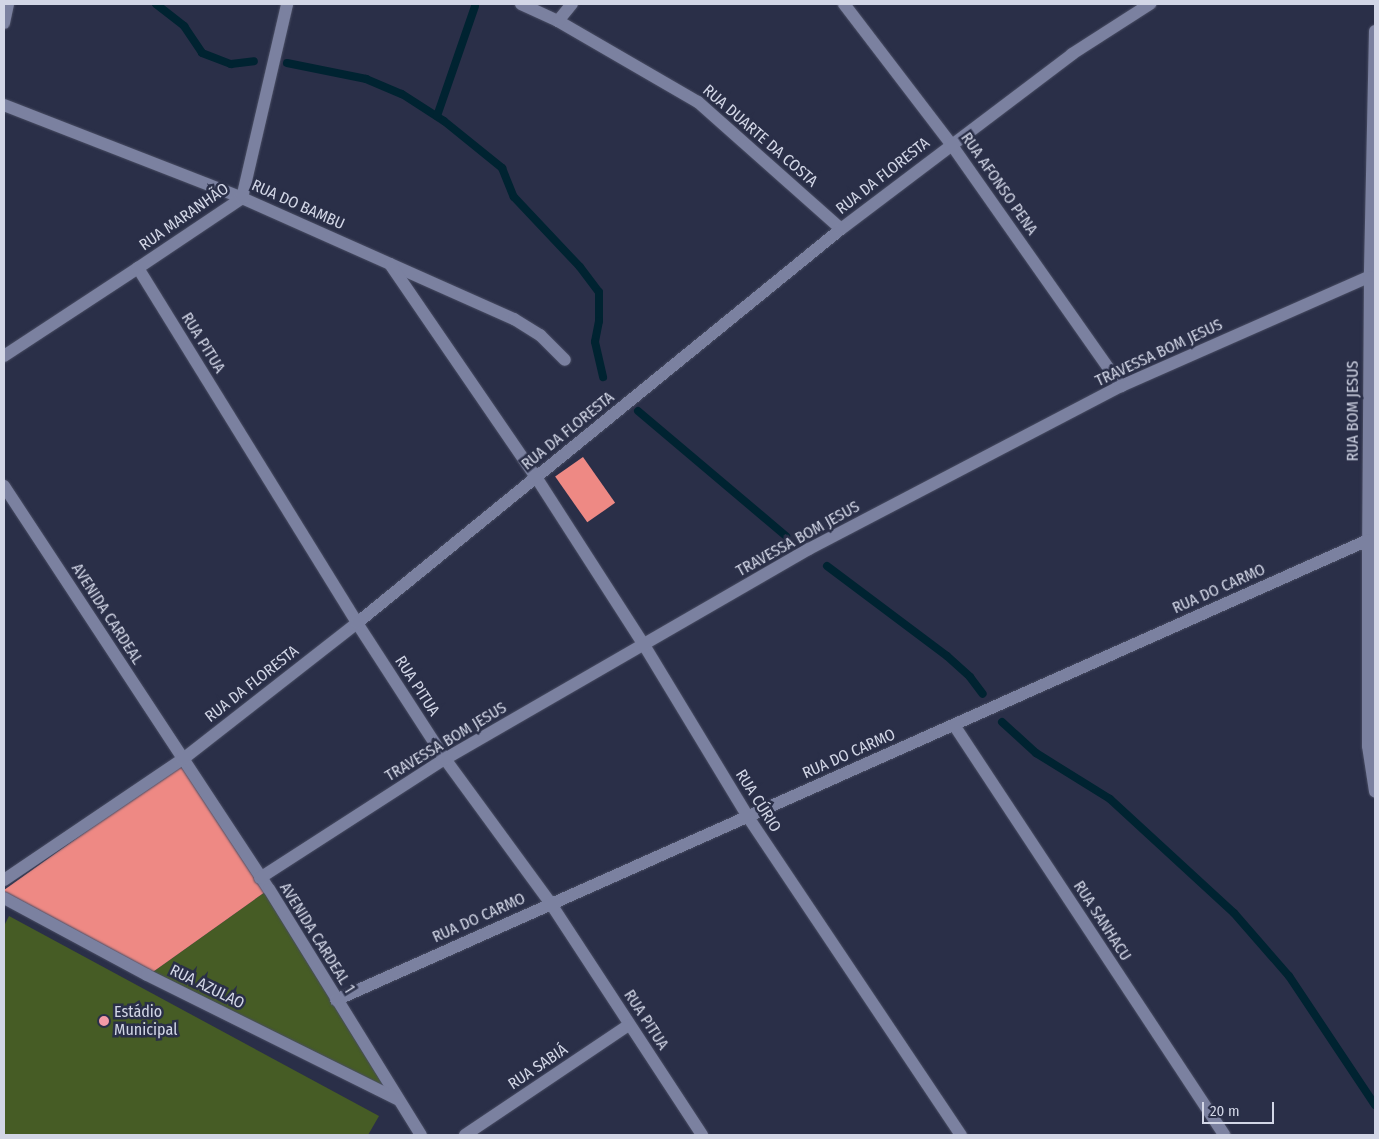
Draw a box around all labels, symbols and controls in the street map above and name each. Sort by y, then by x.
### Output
street label: RUA DUARTE DA COSTA [699,81,821,191]
street label: RUA AFONSO PENA [957,129,1041,239]
street label: RUA DA FLORESTA [832,134,934,218]
street label: RUA DO BAMBU [249,176,347,234]
street label: RUA MARANHÃO [136,179,232,255]
street label: RUA PITUA [177,309,229,377]
street label: TRAVESSA BOM JESUS [1092,315,1226,391]
street label: RUA BOM JESUS [1343,361,1363,461]
street label: RUA DA FLORESTA [518,388,618,474]
street label: TRAVESSA BOM JESUS [733,497,863,581]
street label: AVENIDA CARDEAL [67,560,147,668]
street label: RUA DO CARMO [1170,560,1268,618]
street label: RUA DA FLORESTA [201,642,303,726]
street label: RUA PITUA [391,652,443,720]
street label: TRAVESSA BOM JESUS [382,698,510,786]
street label: RUA DO CARMO [800,725,898,783]
street label: RUA CÚRIO [731,766,785,836]
street label: RUA SANHACU [1069,877,1135,965]
street label: AVENIDA CARDEAL 1 [275,879,359,997]
street label: RUA DO CARMO [430,889,528,947]
street label: RUA AZULAO [167,961,247,1013]
street label: RUA PITUA [620,986,672,1054]
place label: Estádio Municipal [114,1002,177,1040]
marker: Estádio Municipal [98,1015,110,1027]
street label: RUA SABIÁ [505,1040,571,1094]
scale bar [1204,1092,1276,1124]
text: 20 m [1210,1102,1240,1120]

